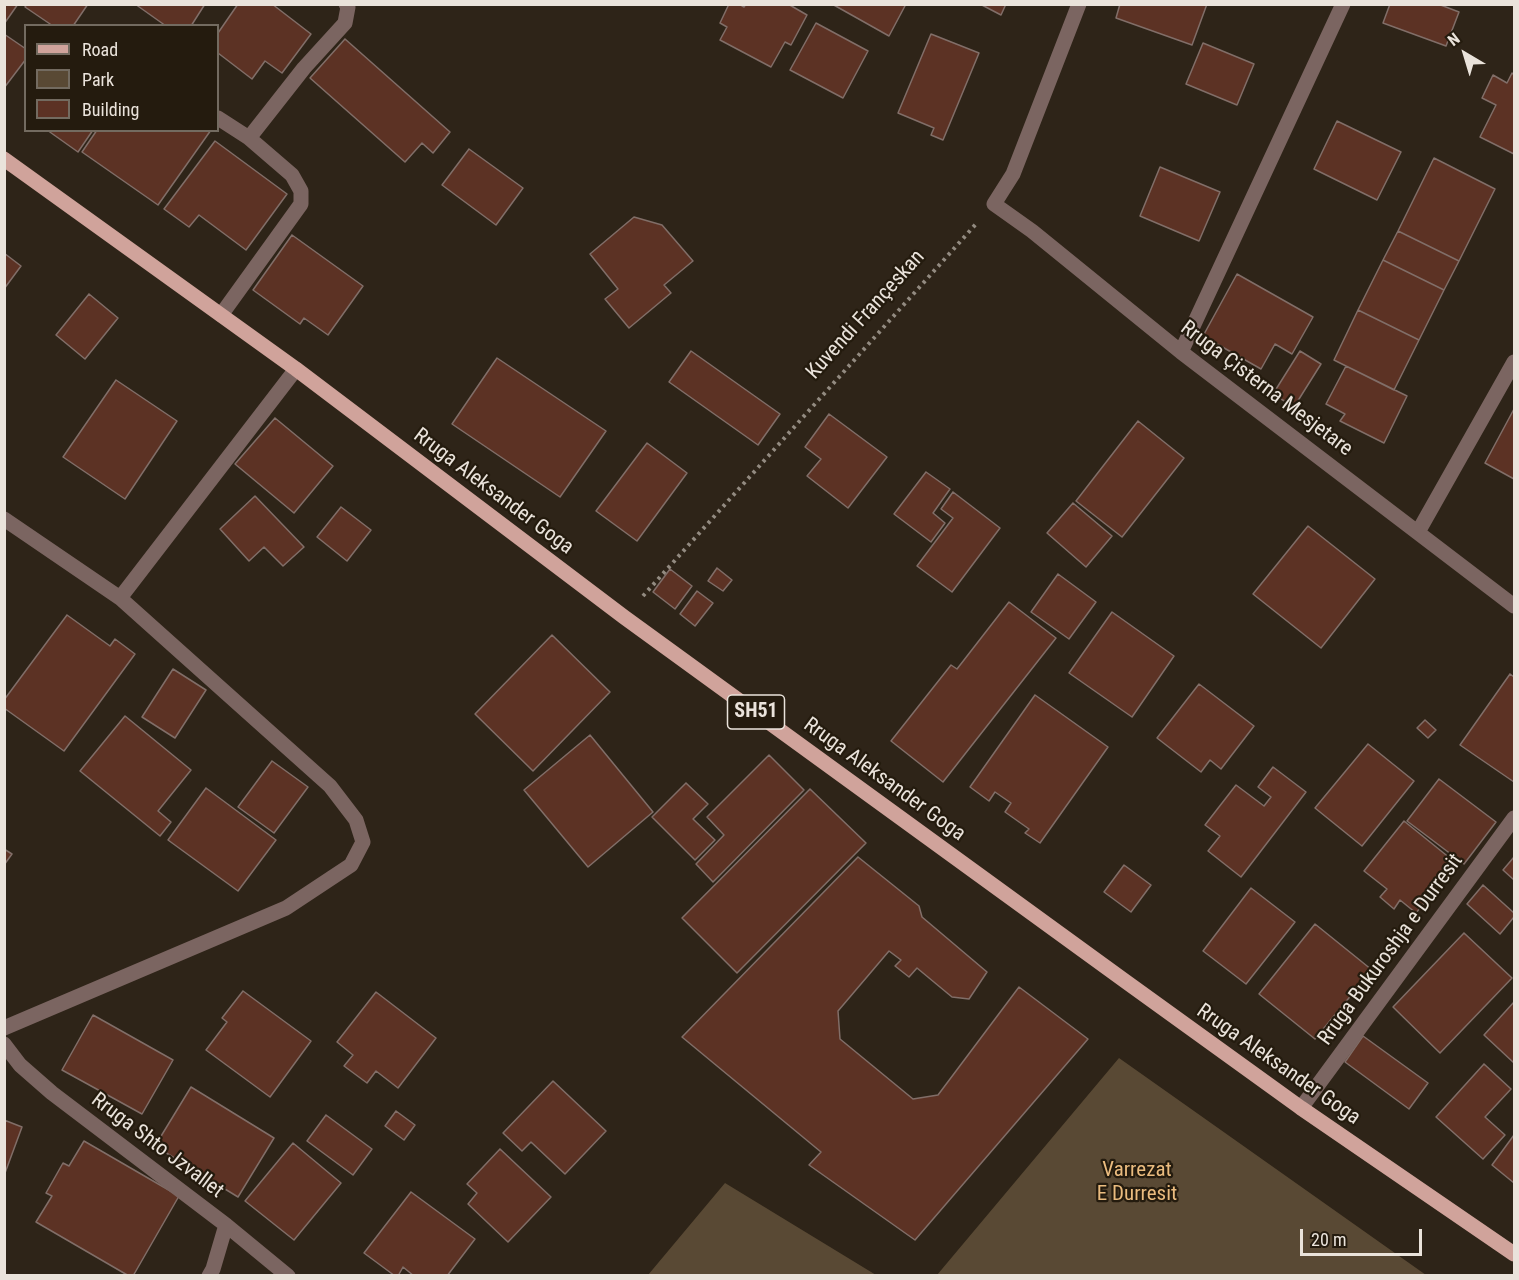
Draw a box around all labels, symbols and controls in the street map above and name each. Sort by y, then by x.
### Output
legend [24,24,219,132]
north arrow [1435,24,1495,84]
text: N [1444,29,1463,50]
text: Road [82,39,118,60]
text: Park [82,69,114,90]
text: Building [82,99,139,120]
street label: Kuvendi Françeskan [801,245,931,385]
street label: Rruga Çisterna Mesjetare [1175,316,1357,462]
street label: Rruga Aleksander Goga [408,424,578,560]
road number: SH51 [728,695,784,729]
street label: Rruga Aleksander Goga [798,713,970,847]
street label: Rruga Bukuroshja e Durresit [1313,850,1469,1050]
street label: Rruga Aleksander Goga [1191,999,1365,1131]
street label: Rruga Shto Jzvallet [86,1088,228,1204]
park label: Varrezat E Durresit [1097,1158,1177,1208]
scale bar [1303,1217,1424,1255]
text: 20 m [1311,1229,1346,1250]

